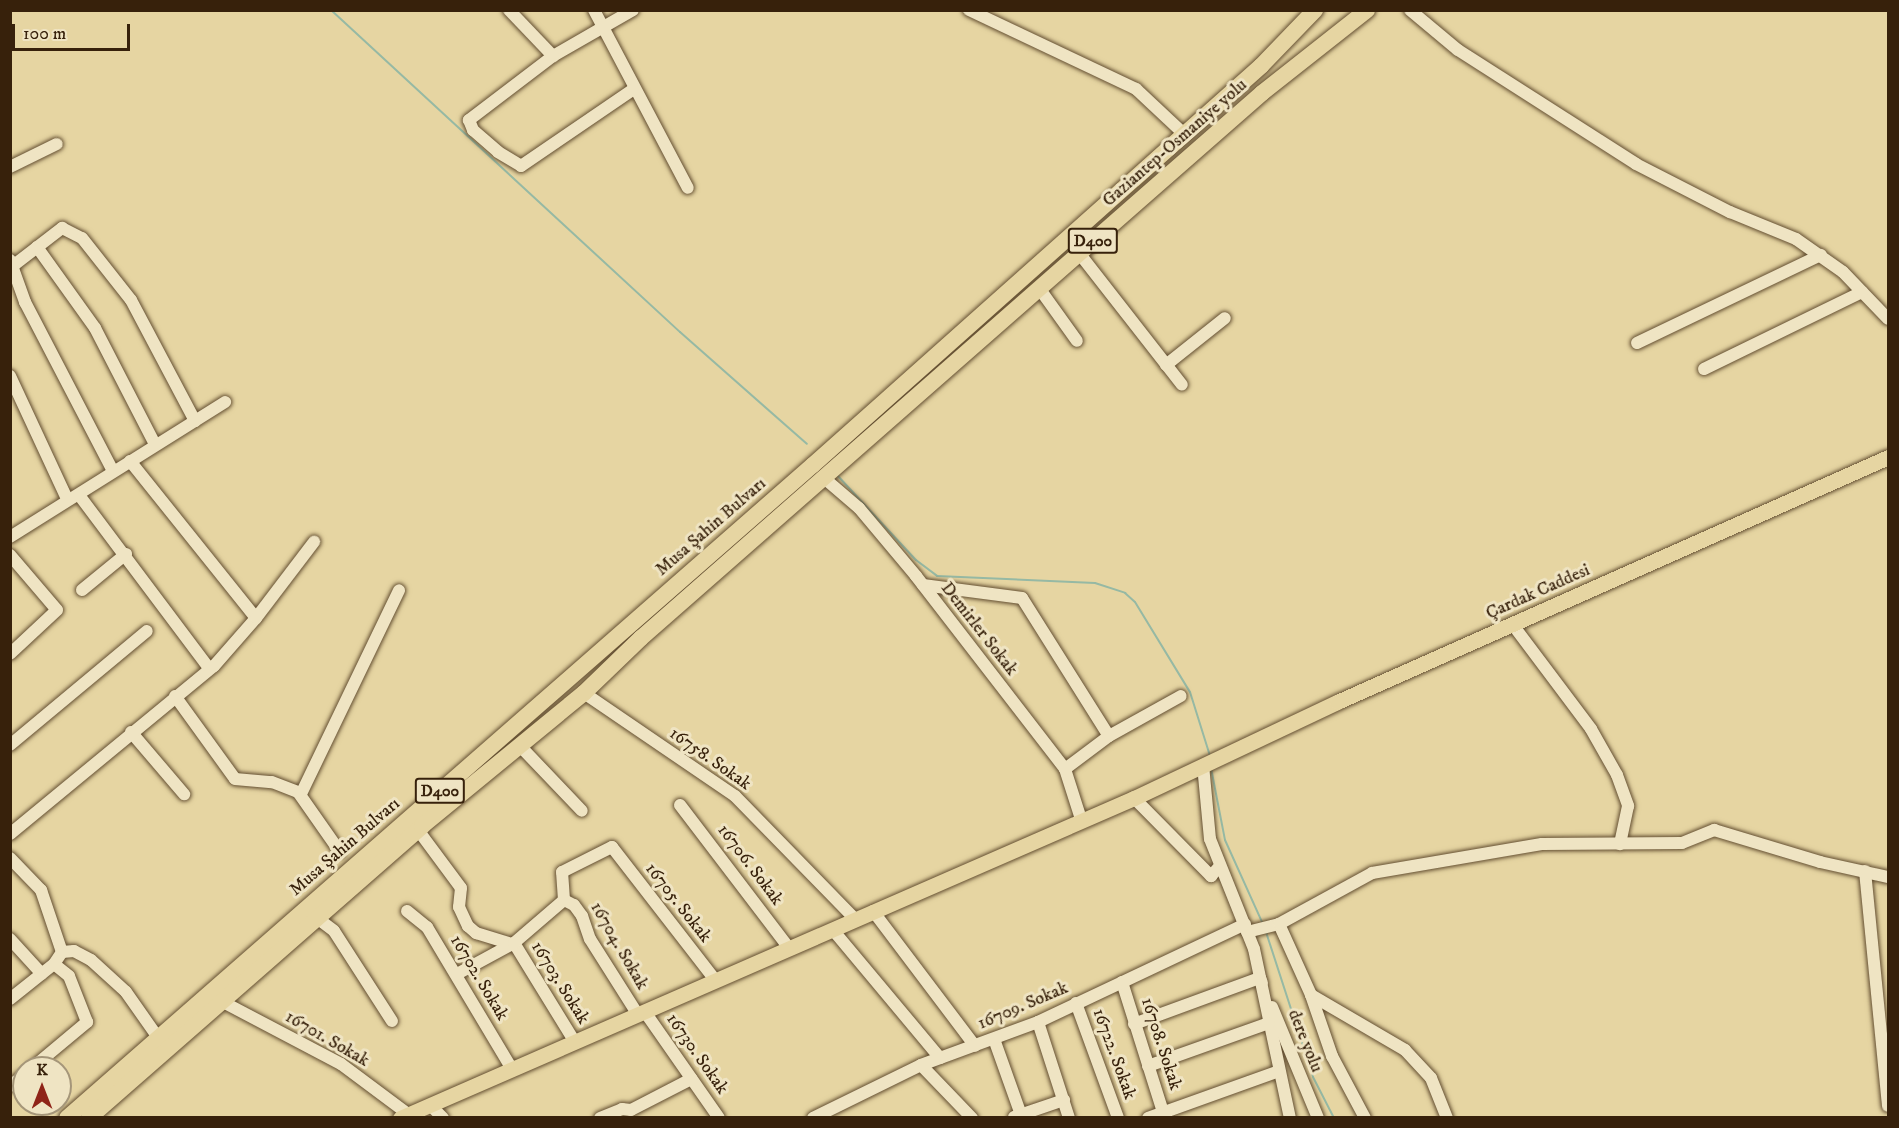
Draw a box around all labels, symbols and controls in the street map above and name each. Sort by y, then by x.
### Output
scale bar [15,12,134,50]
text: 100 m [23,23,66,45]
street label: Gaziantep-Osmaniye yolu [1098,74,1252,212]
road number: D400 [1068,228,1118,254]
street label: Musa Şahin Bulvarı [651,473,771,581]
street label: Çardak Caddesi [1483,559,1593,625]
street label: Demirler Sokak [936,578,1022,680]
street label: 16758. Sokak [665,723,755,795]
road number: D400 [414,778,466,804]
street label: Musa Şahin Bulvarı [285,793,405,901]
street label: 16706. Sokak [712,820,788,910]
street label: 16705. Sokak [640,859,716,947]
street label: 16704. Sokak [585,898,653,994]
street label: 16702. Sokak [445,931,513,1025]
street label: 16703. Sokak [526,938,594,1028]
street label: 16709. Sokak [975,977,1071,1035]
street label: 16708. Sokak [1136,995,1186,1093]
street label: 16701. Sokak [281,1006,373,1072]
street label: 16722. Sokak [1088,1006,1140,1102]
street label: dere yolu [1283,1007,1327,1075]
street label: 16730. Sokak [661,1009,733,1099]
north arrow [12,1056,72,1116]
text: K [36,1060,48,1080]

